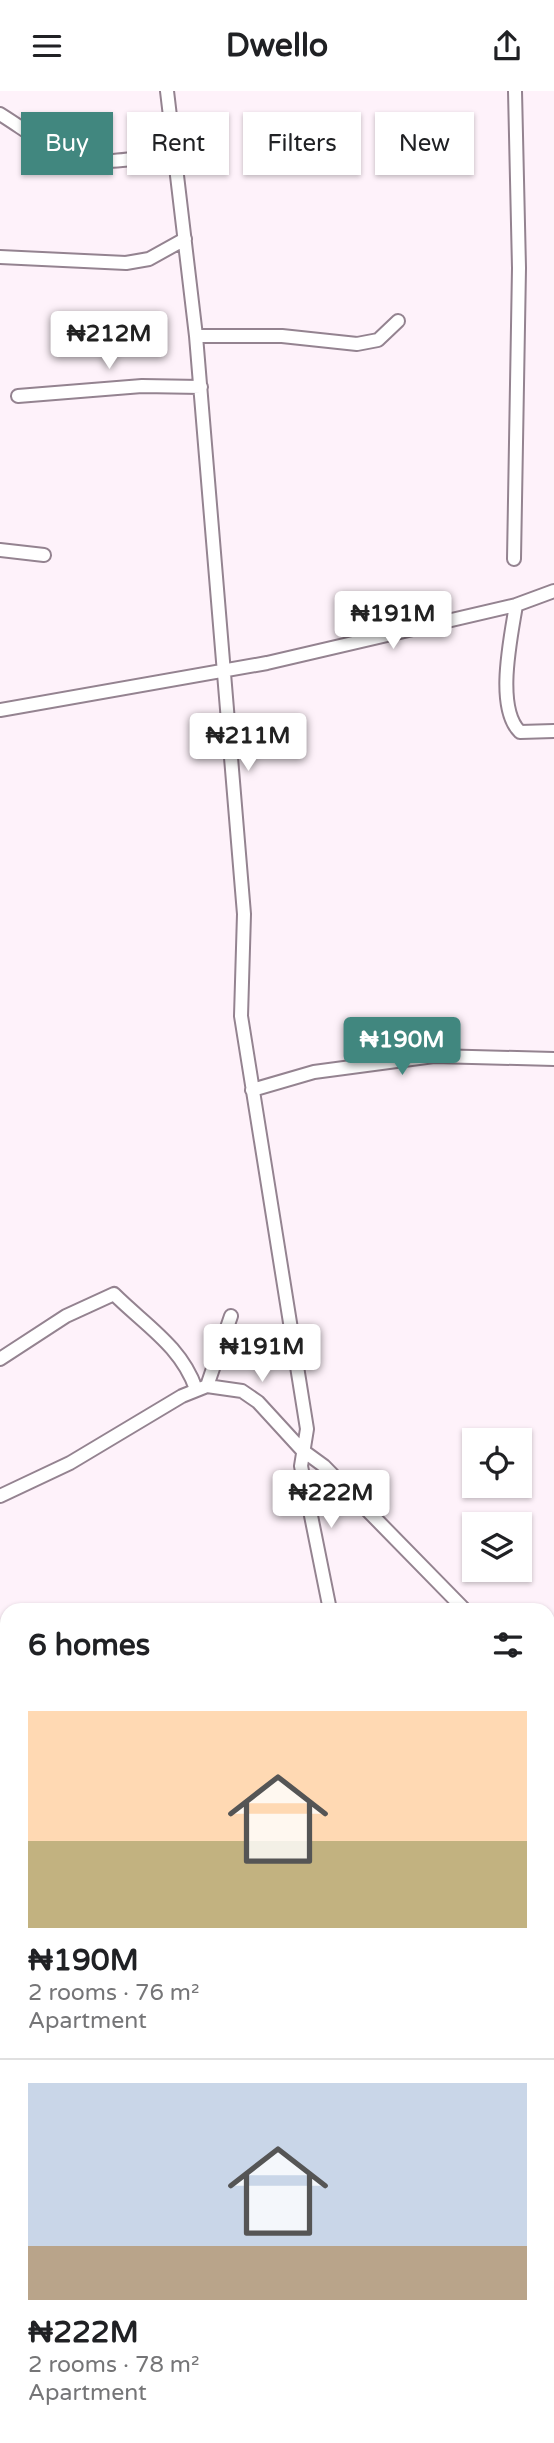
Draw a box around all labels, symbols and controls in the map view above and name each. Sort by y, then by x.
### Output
icon: menu [28,27,66,65]
text: Dwello [226,27,328,65]
icon: share [488,27,526,65]
chip: Buy [21,112,113,175]
chip: Rent [127,112,229,175]
chip: Filters [243,112,361,175]
chip: New [375,112,474,175]
pin: ₦212M [60,311,158,371]
text: ₦212M [67,320,151,348]
pin: ₦191M [344,591,442,651]
text: ₦191M [351,600,435,628]
pin: ₦211M [199,713,297,773]
text: ₦211M [206,722,290,750]
pin: ₦190M [353,1017,451,1077]
text: ₦190M [360,1026,444,1054]
pin: ₦191M [213,1325,311,1384]
text: ₦191M [220,1333,304,1361]
map controls [462,1428,532,1582]
button: locate [462,1428,532,1498]
pin: ₦222M [282,1471,380,1530]
text: ₦222M [289,1479,373,1507]
button: layers [462,1512,532,1582]
icon: filters [489,1626,527,1664]
text: 6 homes [28,1627,150,1664]
icon: home [215,1756,341,1882]
text: ₦190M [28,1942,139,1979]
text: 2 rooms · 76 m² [28,1979,199,2007]
text: Apartment [28,2007,147,2035]
icon: home [215,2128,341,2254]
text: ₦222M [28,2314,139,2351]
text: 2 rooms · 78 m² [28,2351,199,2379]
text: Apartment [28,2379,147,2407]

